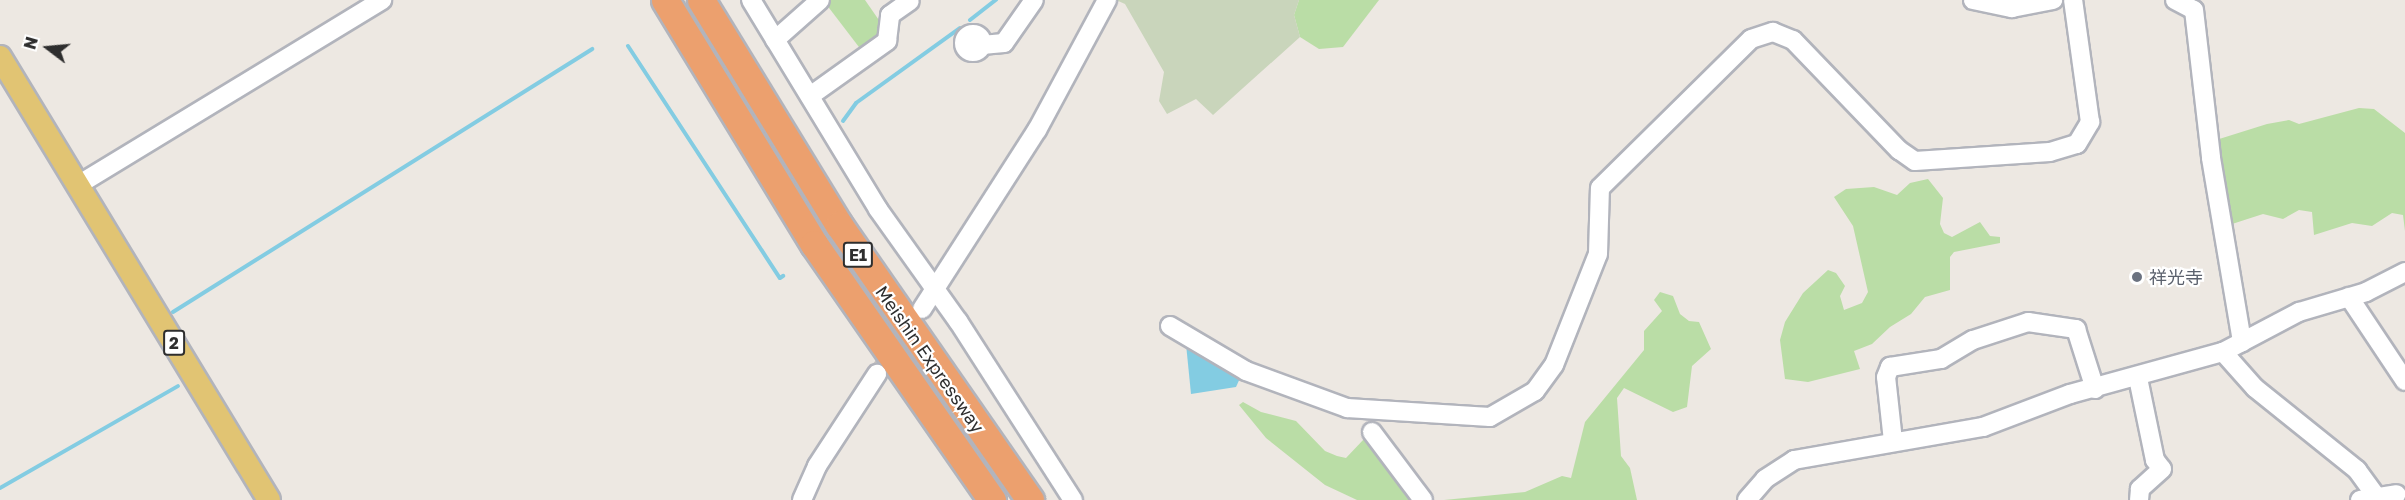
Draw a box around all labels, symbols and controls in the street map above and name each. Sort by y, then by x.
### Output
north arrow [18,18,78,78]
text: N [19,34,42,52]
road number: E1 [842,242,874,268]
place label: 祥光寺 [2149,266,2203,288]
marker: 祥光寺 [2130,270,2144,284]
street label: Meishin Expressway [871,281,989,437]
road number: 2 [162,330,186,356]

